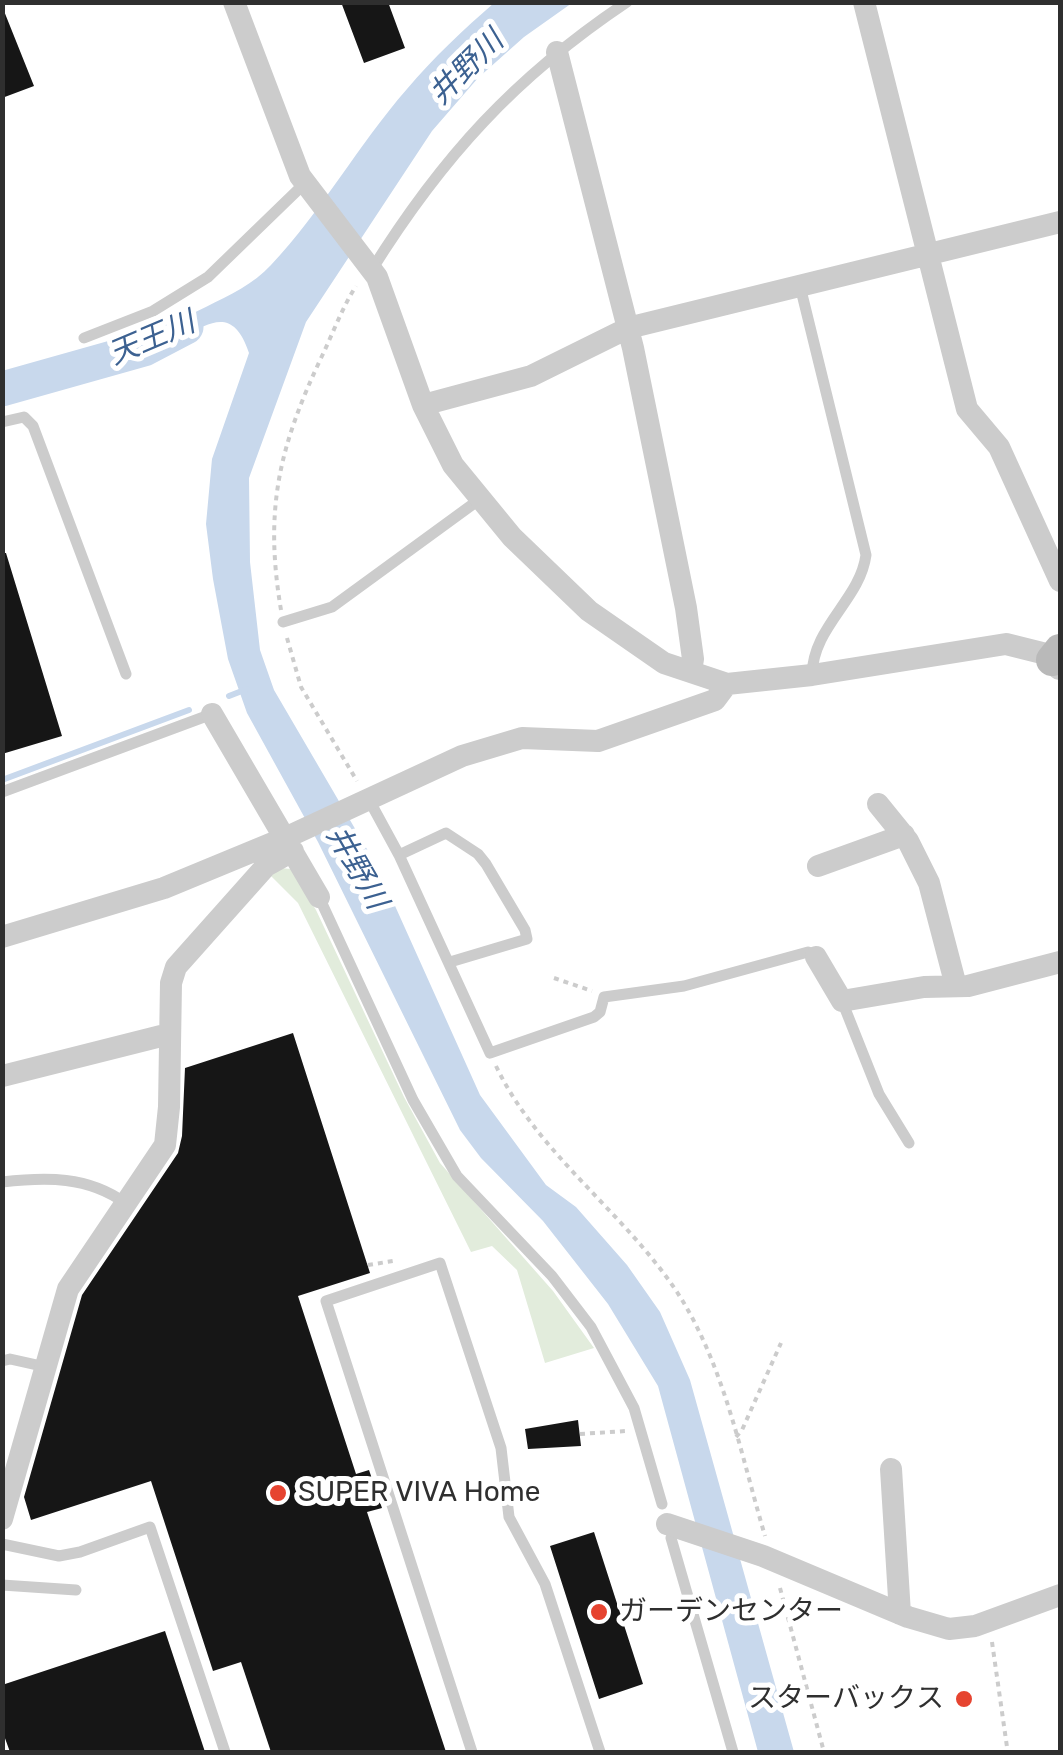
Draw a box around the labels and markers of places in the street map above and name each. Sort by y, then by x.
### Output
place label: SUPER VIVA Home [298,1476,540,1510]
marker: SUPER VIVA Home [267,1482,289,1504]
place label: ガーデンセンター [619,1595,843,1629]
marker: ガーデンセンター [588,1601,610,1623]
place label: スターバックス [748,1682,944,1716]
marker: スターバックス [953,1688,975,1710]

